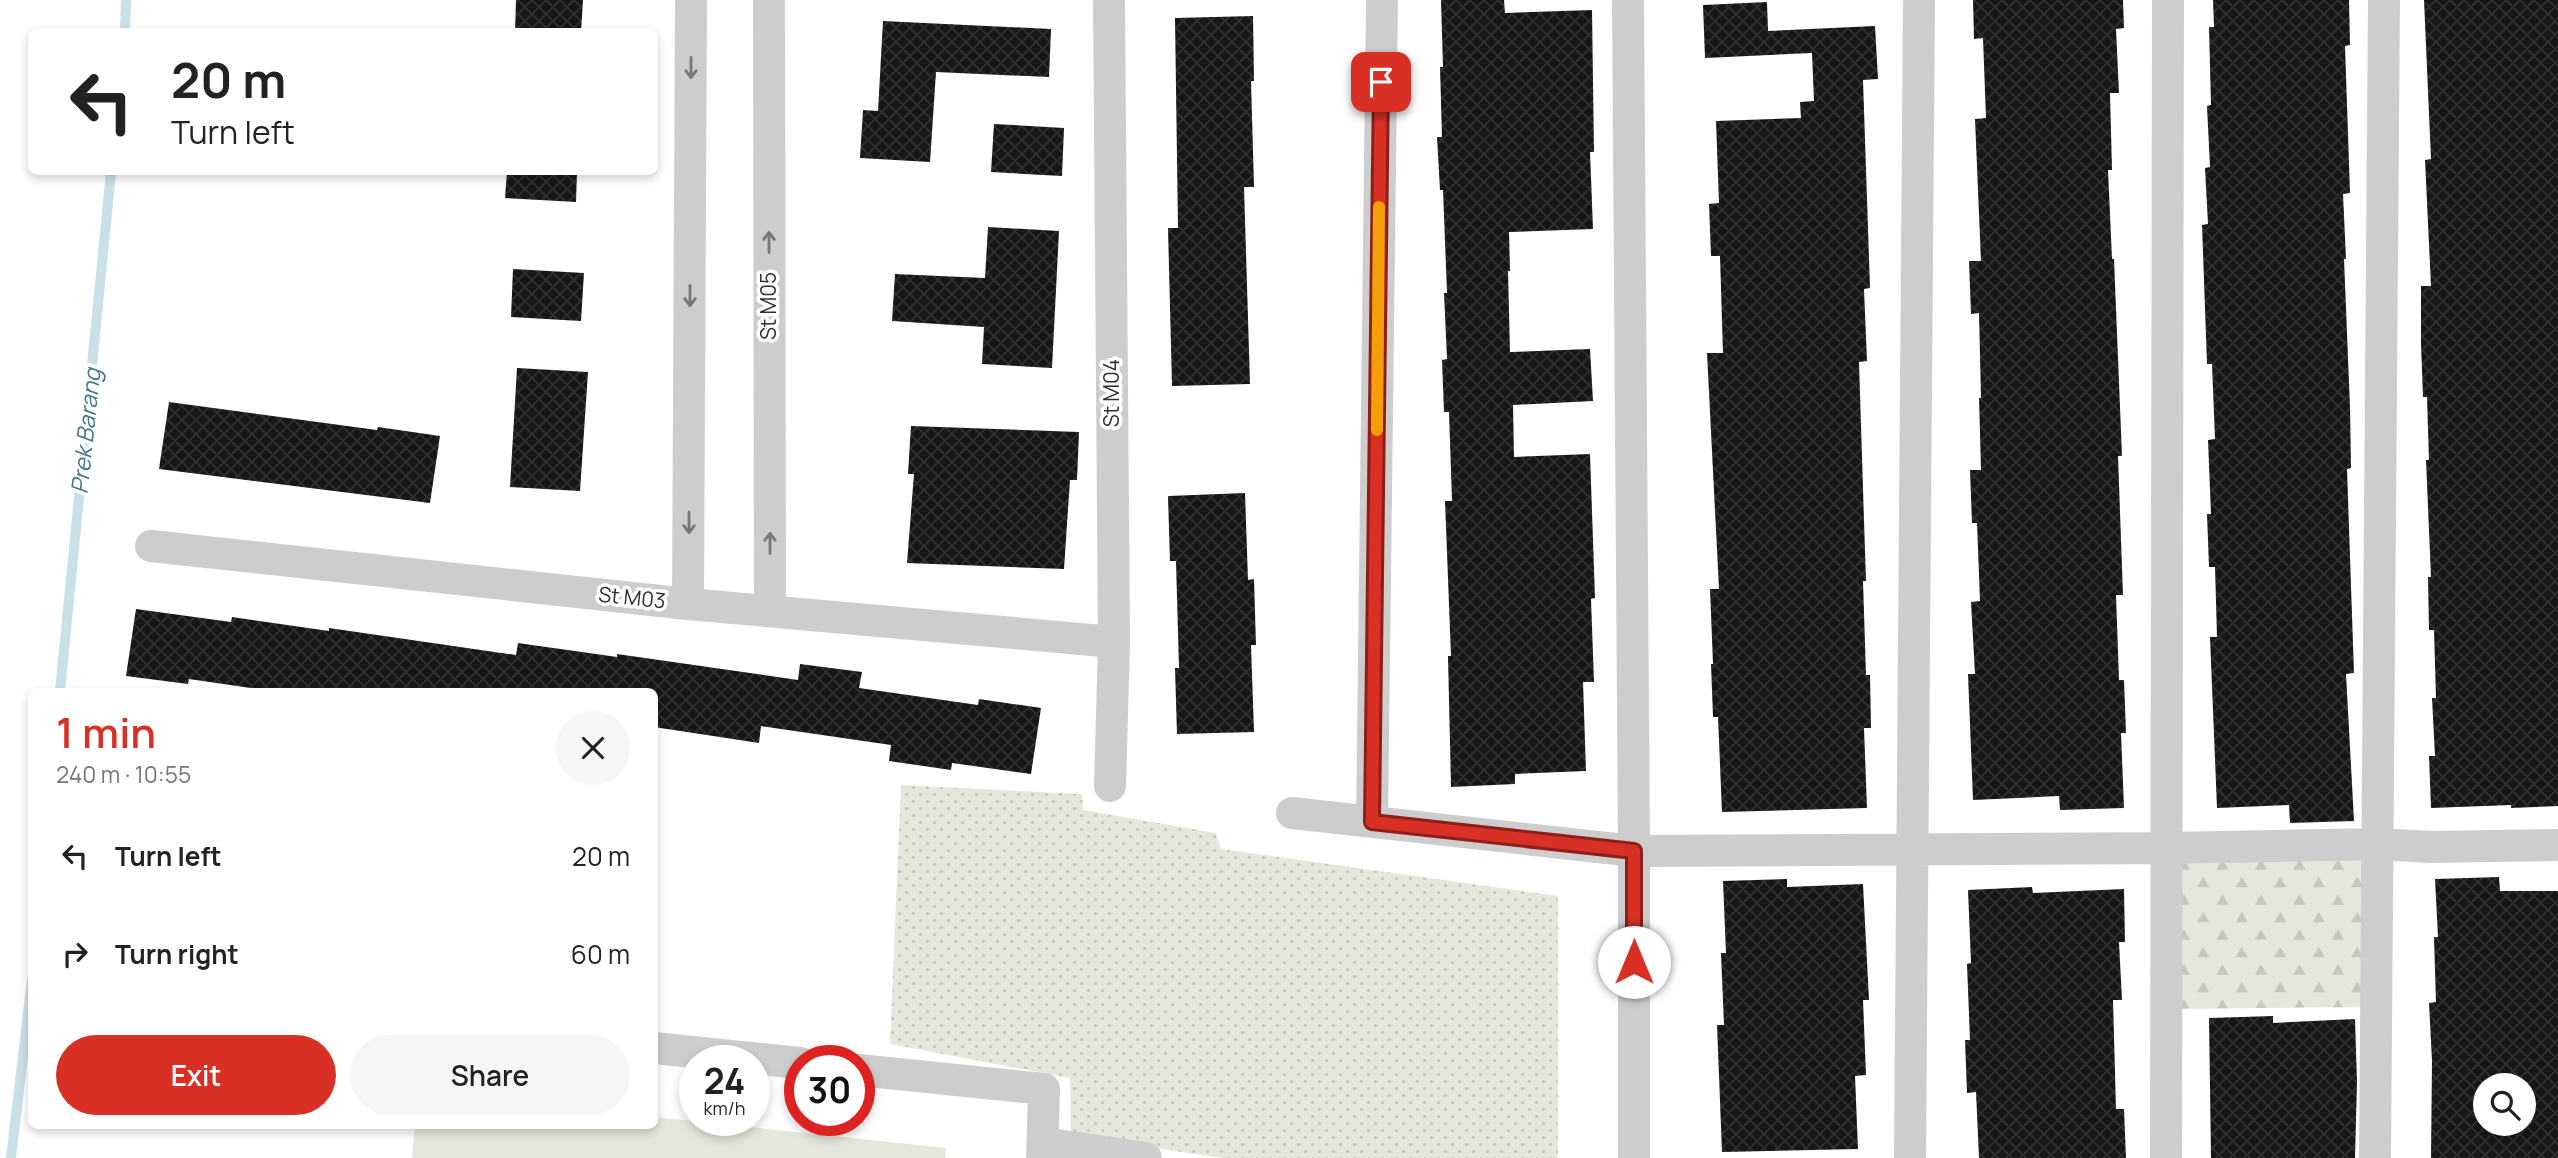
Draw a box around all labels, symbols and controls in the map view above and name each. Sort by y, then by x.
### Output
text: 20 m [171,46,286,113]
pin [1351,52,1411,112]
icon: left [56,56,147,147]
one-way arrow [684,56,698,79]
icon: arrive [1362,63,1400,101]
text: Turn left [171,110,295,154]
one-way arrow [762,231,776,254]
street label: St M05 [754,272,782,340]
one-way arrow [683,284,697,307]
street label: St M04 [1097,359,1125,427]
water label: Prek Barang [62,364,108,495]
one-way arrow [682,511,696,534]
one-way arrow [763,532,777,555]
street label: St M03 [597,580,667,614]
text: 1 min [56,703,156,761]
button: close [556,711,630,785]
text: 240 m · 10:55 [56,758,191,790]
icon: left [56,837,94,875]
text: Turn left [115,838,222,874]
text: 20 m [572,838,630,874]
position arrow [1597,925,1671,999]
icon: right [56,935,94,973]
text: Turn right [115,936,239,972]
text: 60 m [571,936,630,972]
button: Exit [56,1035,336,1115]
button: Share [350,1035,630,1115]
speed limit sign: 30 [784,1045,875,1136]
text: 24 [704,1057,745,1105]
map controls [2473,1073,2536,1136]
button: search [2473,1073,2536,1136]
text: km/h [704,1096,745,1120]

